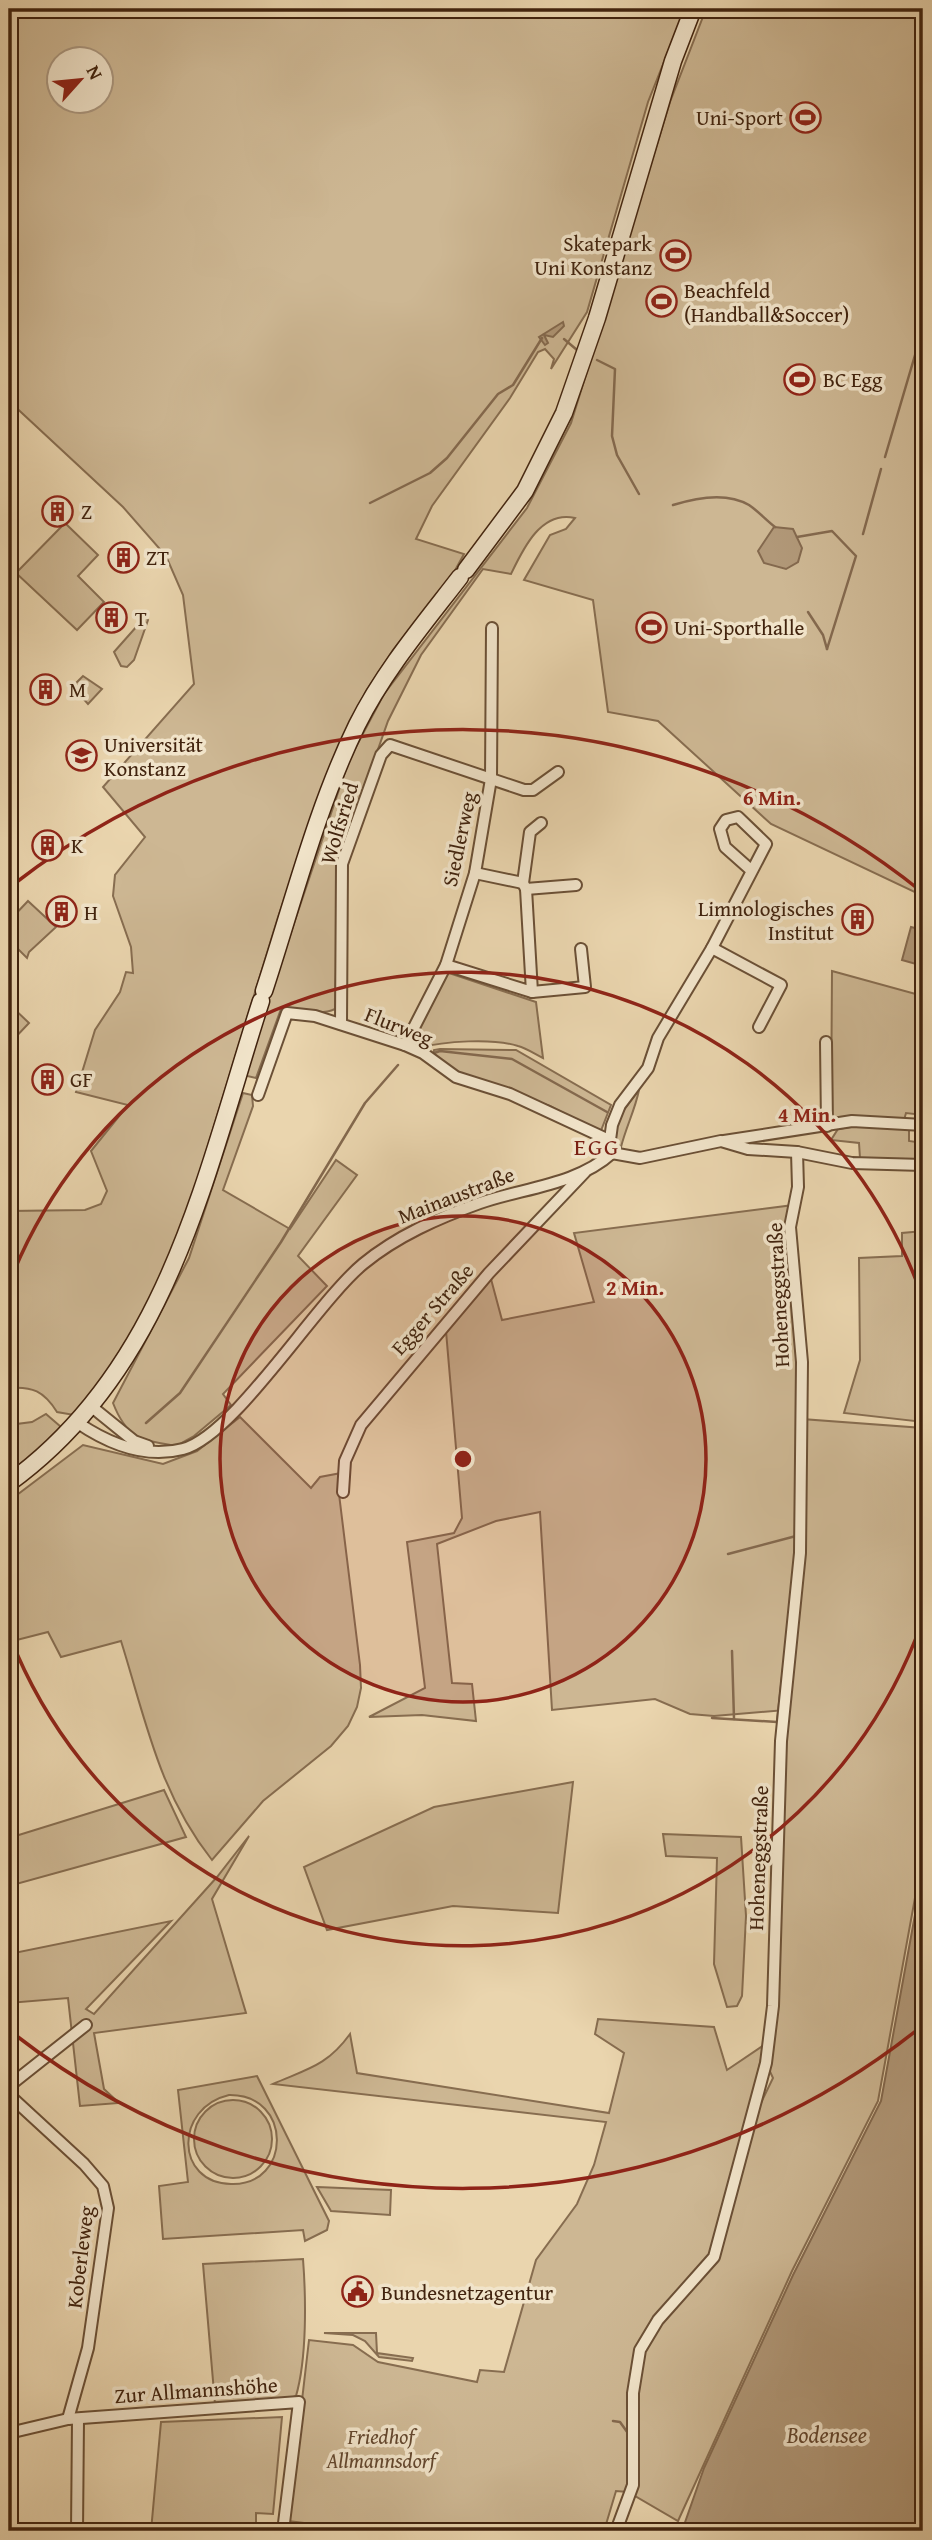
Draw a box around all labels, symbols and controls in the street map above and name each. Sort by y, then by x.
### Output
north arrow [46,46,116,116]
text: N [80,60,111,85]
sports icon: Uni-Sport [789,100,823,134]
place label: Uni-Sport [696,102,784,133]
place label: Skatepark Uni Konstanz [534,228,652,283]
sports icon: Skatepark Uni Konstanz [658,238,692,272]
place label: Beachfeld (Handball&Soccer) [684,275,849,330]
sports icon: Beachfeld (Handball&Soccer) [644,285,678,319]
sports icon: BC Egg [783,362,817,396]
place label: BC Egg [823,364,883,395]
building icon: Z [41,494,75,528]
place label: Z [81,496,92,527]
building icon: ZT [106,540,140,574]
place label: ZT [146,542,169,573]
building icon: T [95,601,129,635]
place label: T [135,603,147,634]
sports icon: Uni-Sporthalle [634,610,668,644]
place label: Uni-Sporthalle [674,612,805,643]
building icon: M [29,672,63,706]
place label: M [69,674,86,705]
place label: Universität Konstanz [104,729,204,784]
school or university icon: Universität Konstanz [64,739,98,773]
street label: Wolfsried [312,777,366,868]
text: 6 Min. [743,782,801,813]
street label: Siedlerweg [434,788,484,889]
building icon: K [31,828,65,862]
place label: K [71,830,84,861]
place label: Limnologisches Institut [698,893,835,948]
building icon: H [44,895,78,929]
place label: H [84,897,98,928]
building icon: Limnologisches Institut [840,903,874,937]
street label: Flurweg [360,998,438,1054]
building icon: GF [30,1062,64,1096]
place label: GF [70,1064,93,1095]
text: 4 Min. [778,1099,836,1130]
district label: EGG [574,1129,620,1164]
street label: Mainaustraße [393,1159,519,1231]
street label: Hoheneggstraße [759,1222,797,1368]
street label: Egger Straße [383,1256,481,1362]
text: 2 Min. [606,1272,664,1303]
centre of rings [451,1447,475,1471]
street label: Hoheneggstraße [740,1785,776,1931]
street label: Koberleweg [58,2203,102,2310]
public building icon: Bundesnetzagentur [341,2275,375,2309]
place label: Bundesnetzagentur [381,2277,553,2308]
street label: Zur Allmannshöhe [113,2369,279,2411]
water label: Bodensee [786,2418,867,2451]
park label: Friedhof Allmannsdorf [325,2421,439,2476]

